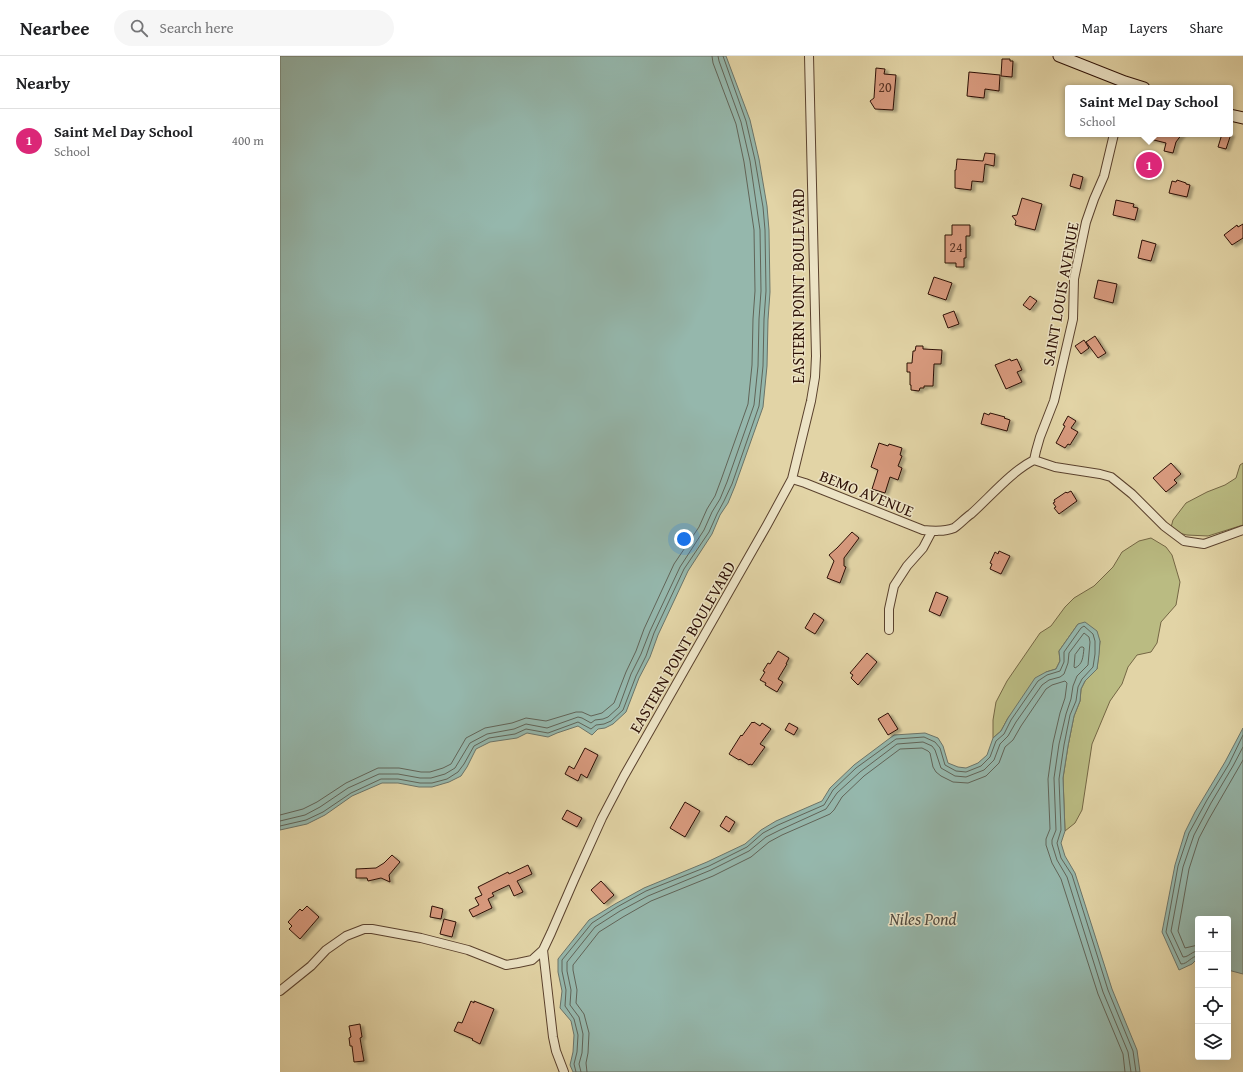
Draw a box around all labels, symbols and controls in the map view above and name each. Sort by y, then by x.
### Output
search box [114,10,394,46]
text: Nearbee [20,14,90,42]
icon: search [128,17,150,39]
text: Search here [160,17,234,38]
text: Map [1082,18,1108,38]
text: Layers [1130,18,1168,38]
text: Share [1190,18,1223,38]
text: Nearby [16,70,70,95]
house number: 20 [878,77,892,97]
popup [1065,85,1233,137]
text: Saint Mel Day School [1080,91,1218,112]
text: School [1080,112,1116,131]
text: Saint Mel Day School [54,121,193,142]
text: 1 [26,131,32,150]
text: 400 m [232,131,264,150]
text: School [54,142,90,161]
pin: 1 [1136,150,1162,180]
street label: EASTERN POINT BOULEVARD [786,188,810,383]
street label: SAINT LOUIS AVENUE [1036,220,1084,368]
house number: 24 [949,237,963,257]
street label: BEMO AVENUE [816,463,918,523]
your location [674,529,694,549]
street label: EASTERN POINT BOULEVARD [623,556,741,737]
water label: Niles Pond [888,906,957,931]
map controls [1195,916,1231,1060]
button: + [1195,916,1231,952]
button: − [1195,952,1231,988]
button: locate [1195,988,1231,1024]
button: layers [1195,1024,1231,1060]

